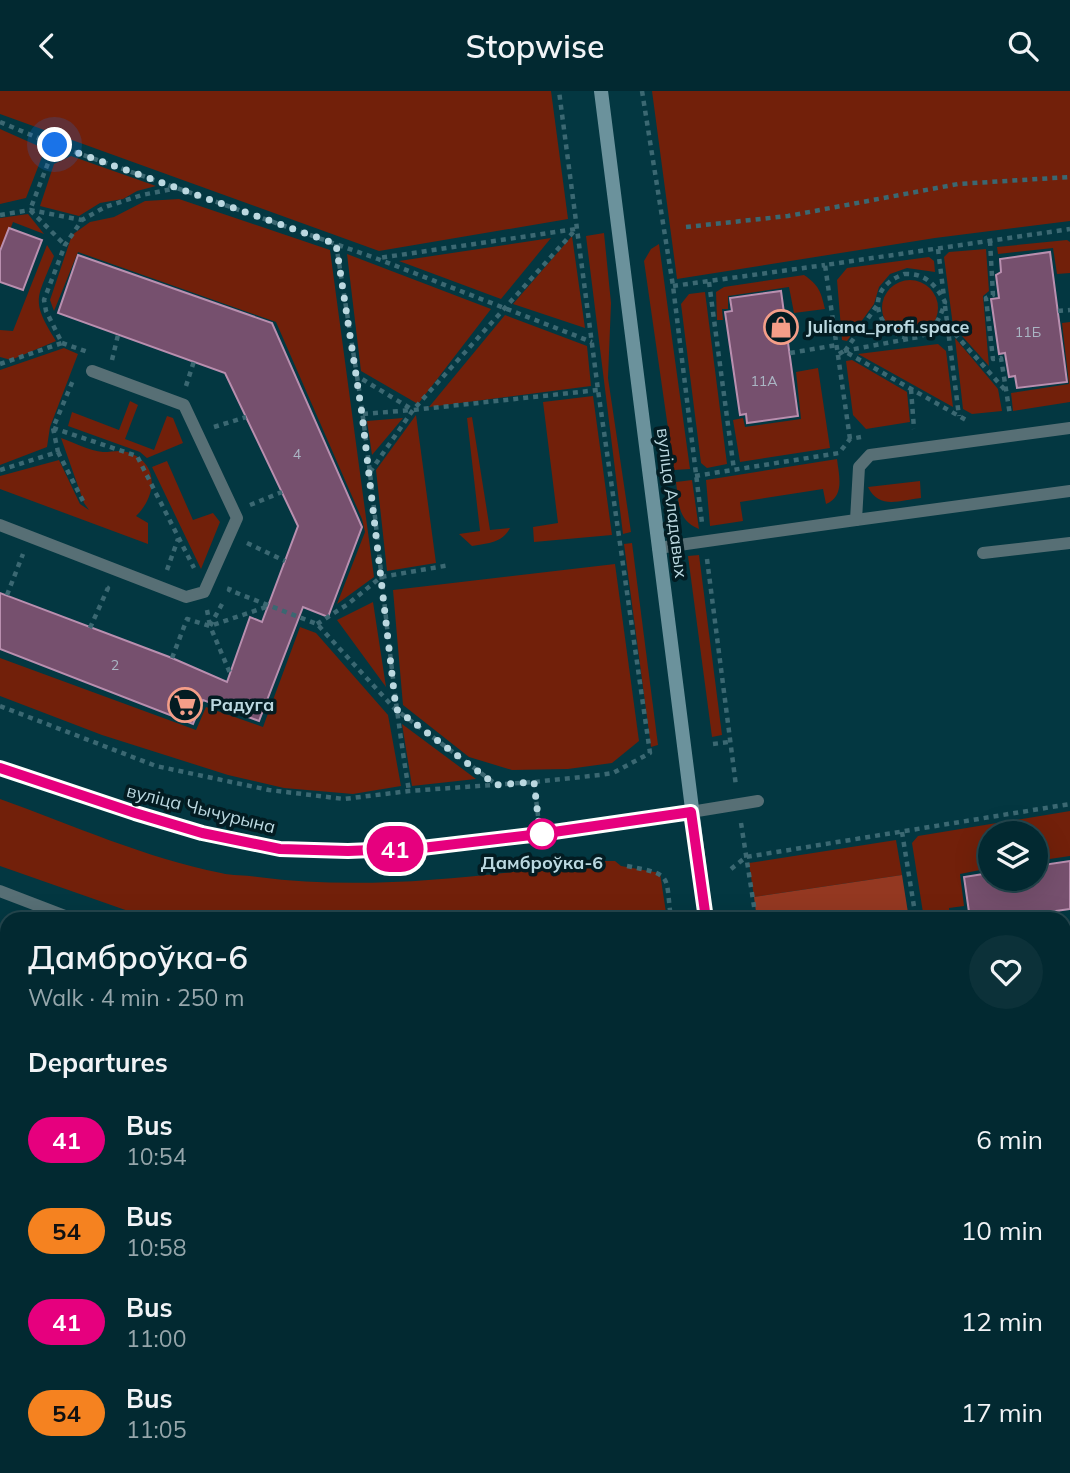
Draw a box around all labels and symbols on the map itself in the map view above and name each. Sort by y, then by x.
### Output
your location [37,127,72,162]
shop icon: Juliana_profi.space [762,308,800,346]
place label: Juliana_profi.space [806,315,970,338]
house number: 11Б [1015,323,1041,341]
house number: 11А [750,372,778,390]
street label: вуліца Аладавых [652,427,693,579]
house number: 4 [293,445,302,463]
house number: 2 [111,656,119,674]
supermarket icon: Радуга [166,686,204,724]
place label: Радуга [210,693,274,716]
street label: вуліца Чычурына [124,779,278,838]
marker: Дамброўка-6 [527,819,557,849]
line badge: 41 [364,826,426,872]
place label: Дамброўка-6 [481,851,603,874]

